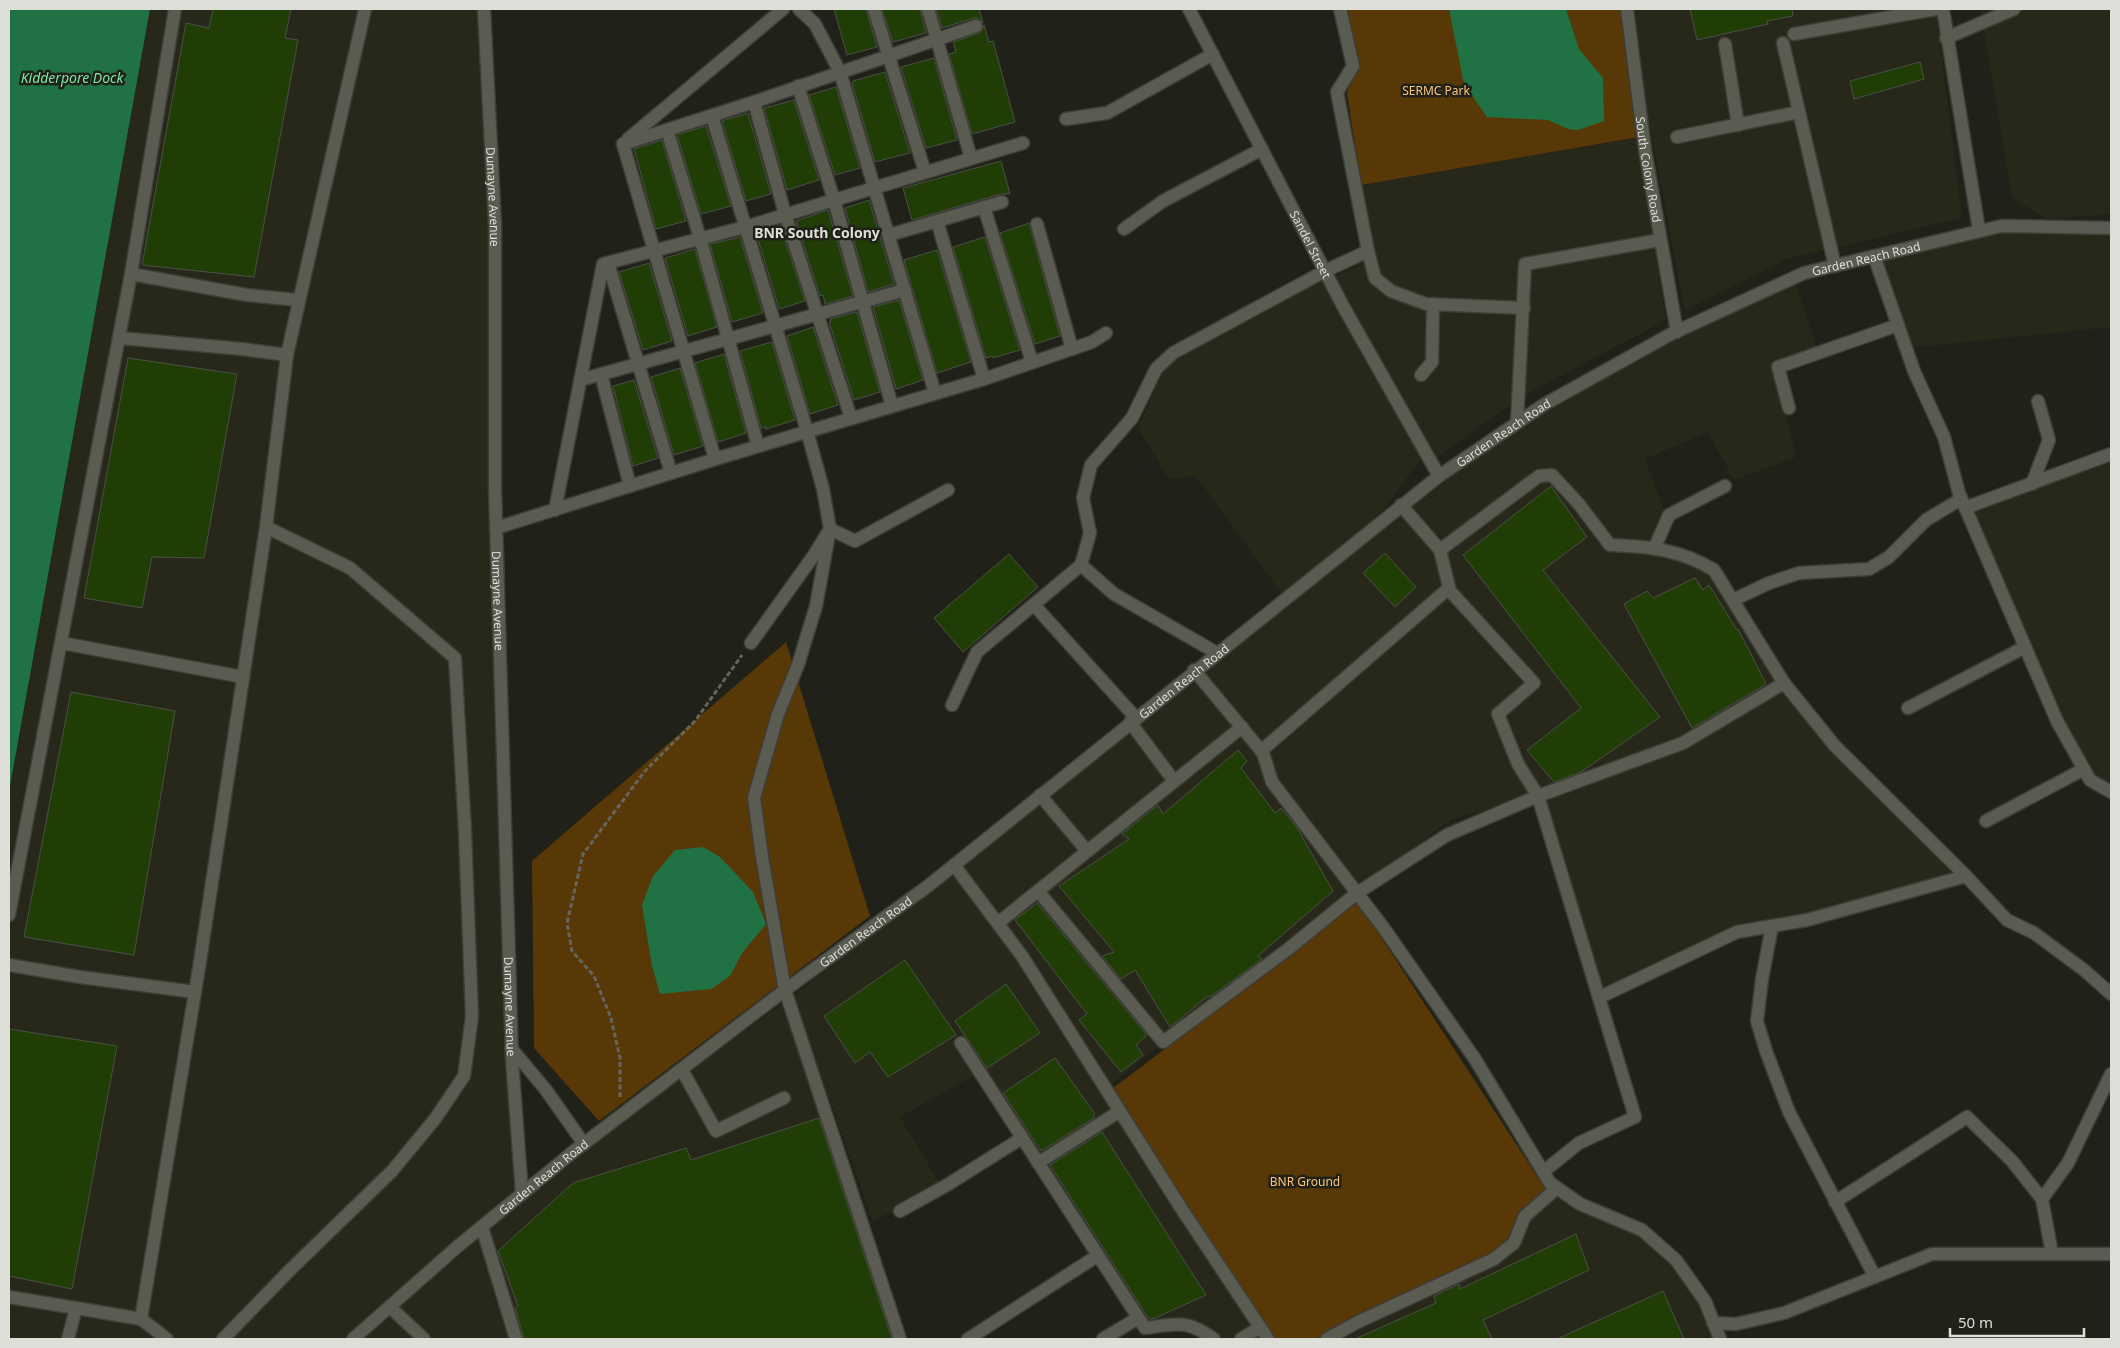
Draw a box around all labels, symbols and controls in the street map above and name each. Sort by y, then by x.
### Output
water label: Kidderpore Dock [21,68,124,87]
park label: SERMC Park [1402,82,1470,99]
street label: South Colony Road [1632,116,1666,224]
street label: Dumayne Avenue [483,146,504,247]
street label: Sandel Street [1286,207,1336,282]
district label: BNR South Colony [754,223,880,242]
street label: Garden Reach Road [1810,237,1922,279]
street label: Garden Reach Road [1452,394,1553,471]
street label: Dumayne Avenue [488,551,508,651]
street label: Garden Reach Road [1135,640,1232,722]
street label: Garden Reach Road [815,892,915,971]
street label: Dumayne Avenue [500,956,520,1057]
street label: Garden Reach Road [495,1135,591,1218]
park label: BNR Ground [1270,1173,1340,1190]
scale bar [1950,1306,2084,1338]
text: 50 m [1958,1312,1993,1332]

